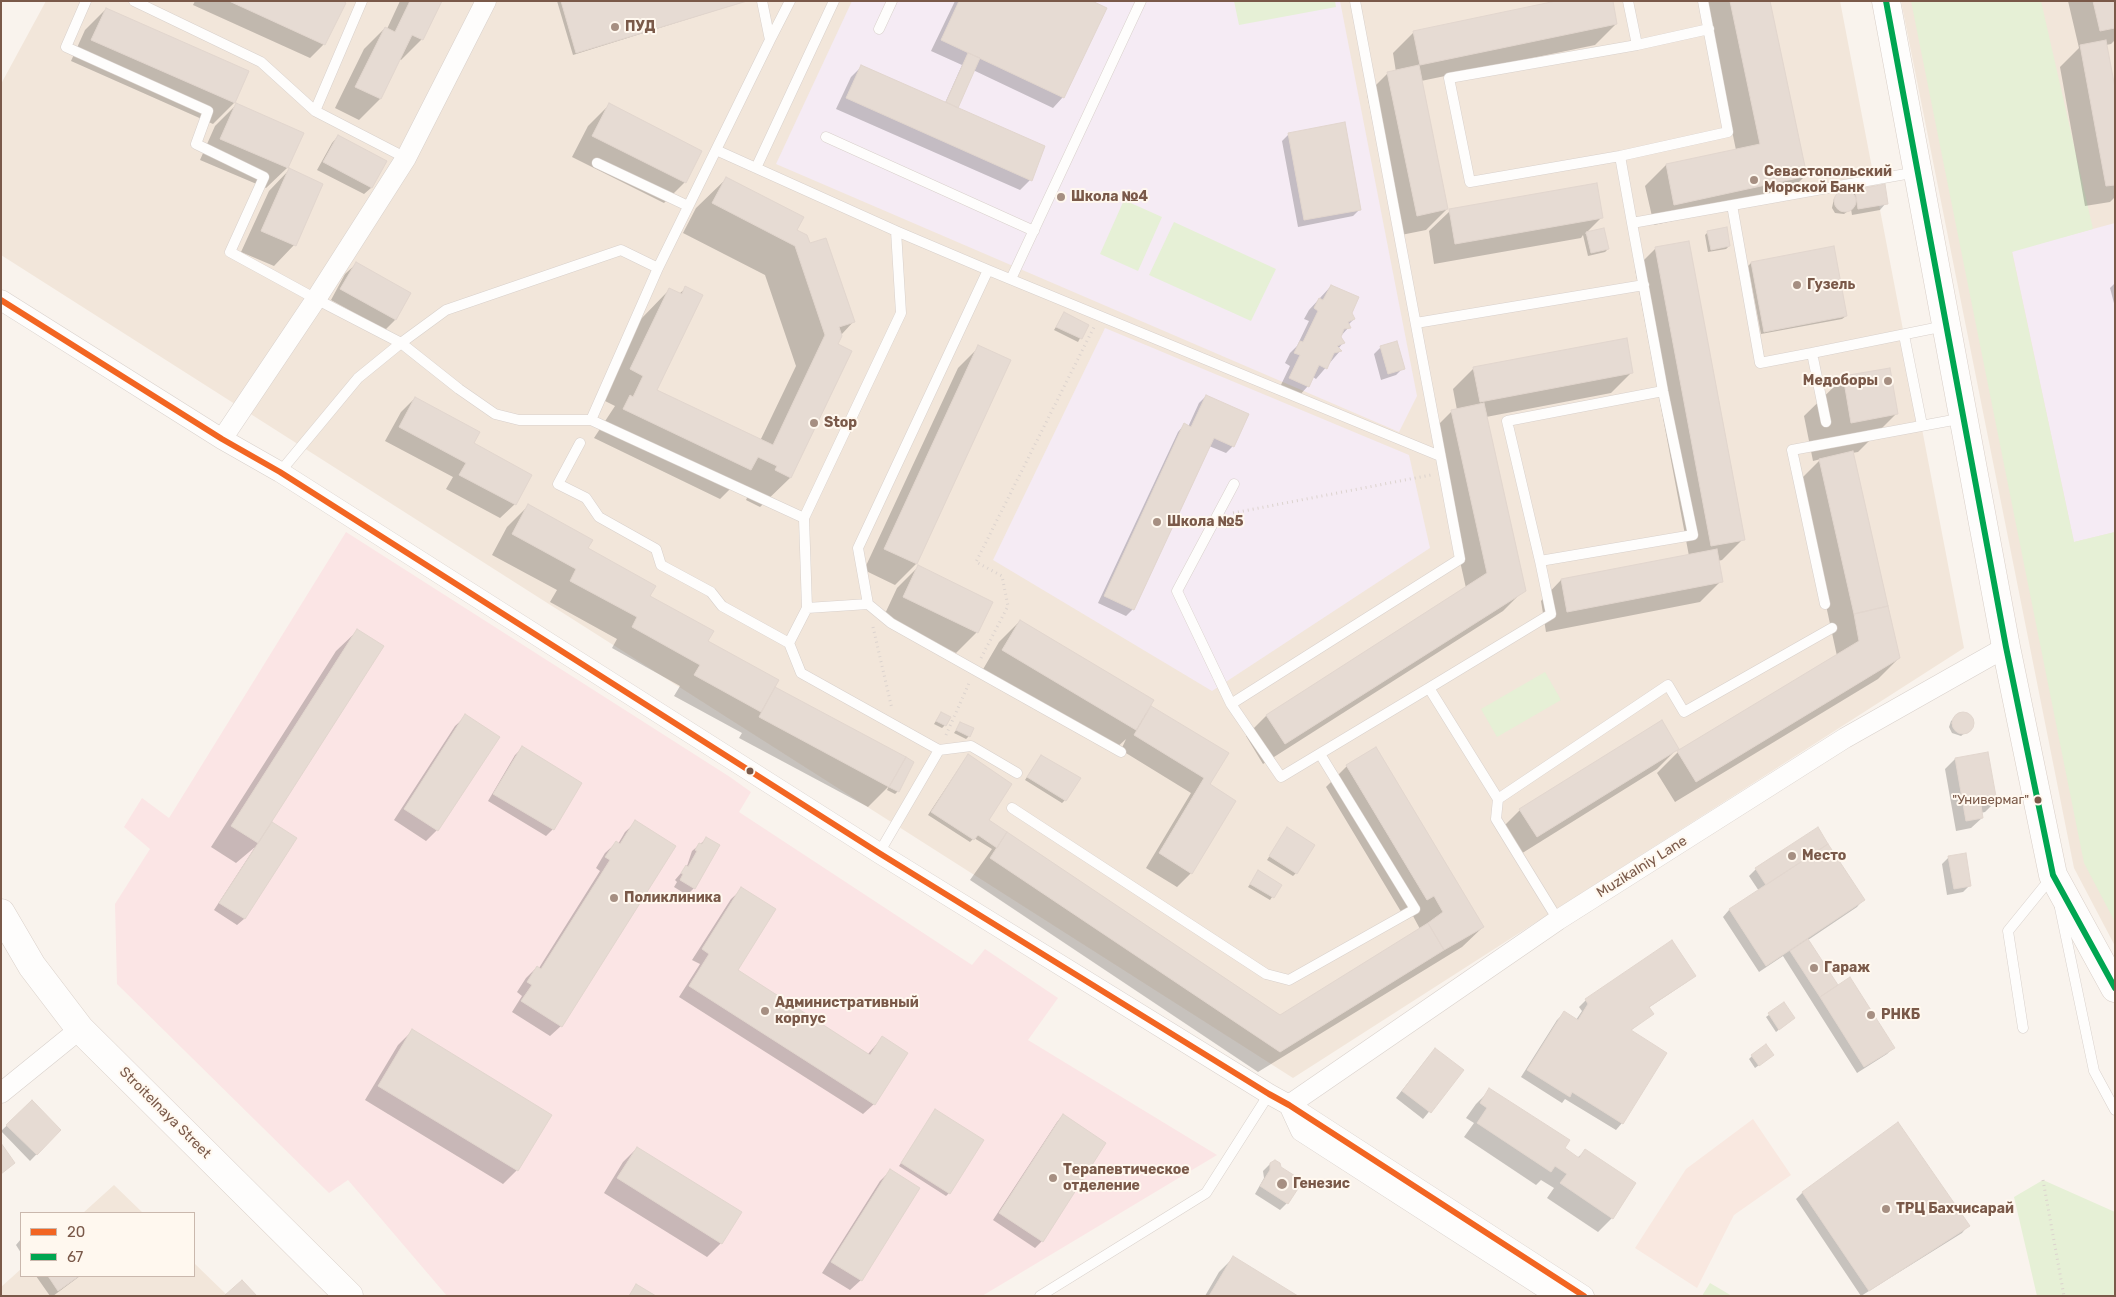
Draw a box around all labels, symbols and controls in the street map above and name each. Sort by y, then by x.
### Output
place label: ПУД [625,19,655,35]
marker: ПУД [609,21,621,33]
place label: Севастопольский Морской Банк [1764,164,1892,196]
marker: Севастопольский Морской Банк [1748,174,1760,186]
place label: Школа №4 [1071,189,1148,205]
marker: Школа №4 [1055,191,1067,203]
place label: Гузель [1807,277,1855,293]
marker: Гузель [1791,279,1803,291]
place label: Медоборы [1803,373,1878,389]
marker: Медоборы [1882,375,1894,387]
place label: Stop [824,415,857,431]
marker: Stop [808,417,820,429]
place label: Школа №5 [1167,514,1244,530]
marker: Школа №5 [1151,516,1163,528]
unlabelled marker [745,766,755,776]
place label: "Универмаг" [1952,792,2029,808]
marker: "Универмаг" [2033,795,2043,805]
street label: Muzikalniy Lane [1594,833,1690,901]
place label: Место [1802,848,1846,864]
marker: Место [1786,850,1798,862]
place label: Поликлиника [624,890,721,906]
marker: Поликлиника [608,892,620,904]
place label: Гараж [1824,960,1870,976]
marker: Гараж [1808,962,1820,974]
place label: Административный корпус [775,995,919,1028]
marker: Административный корпус [759,1005,771,1017]
place label: РНКБ [1881,1007,1920,1023]
marker: РНКБ [1865,1009,1877,1021]
street label: Stroitelnaya Street [116,1064,214,1162]
place label: Терапевтическое отделение [1063,1162,1190,1194]
marker: Терапевтическое отделение [1047,1172,1059,1184]
place label: Генезис [1293,1176,1350,1192]
marker: Генезис [1275,1177,1289,1191]
place label: ТРЦ Бахчисарай [1896,1201,2014,1217]
marker: ТРЦ Бахчисарай [1880,1203,1892,1215]
legend [20,1212,195,1277]
text: 20 [67,1223,85,1241]
text: 67 [67,1248,83,1266]

